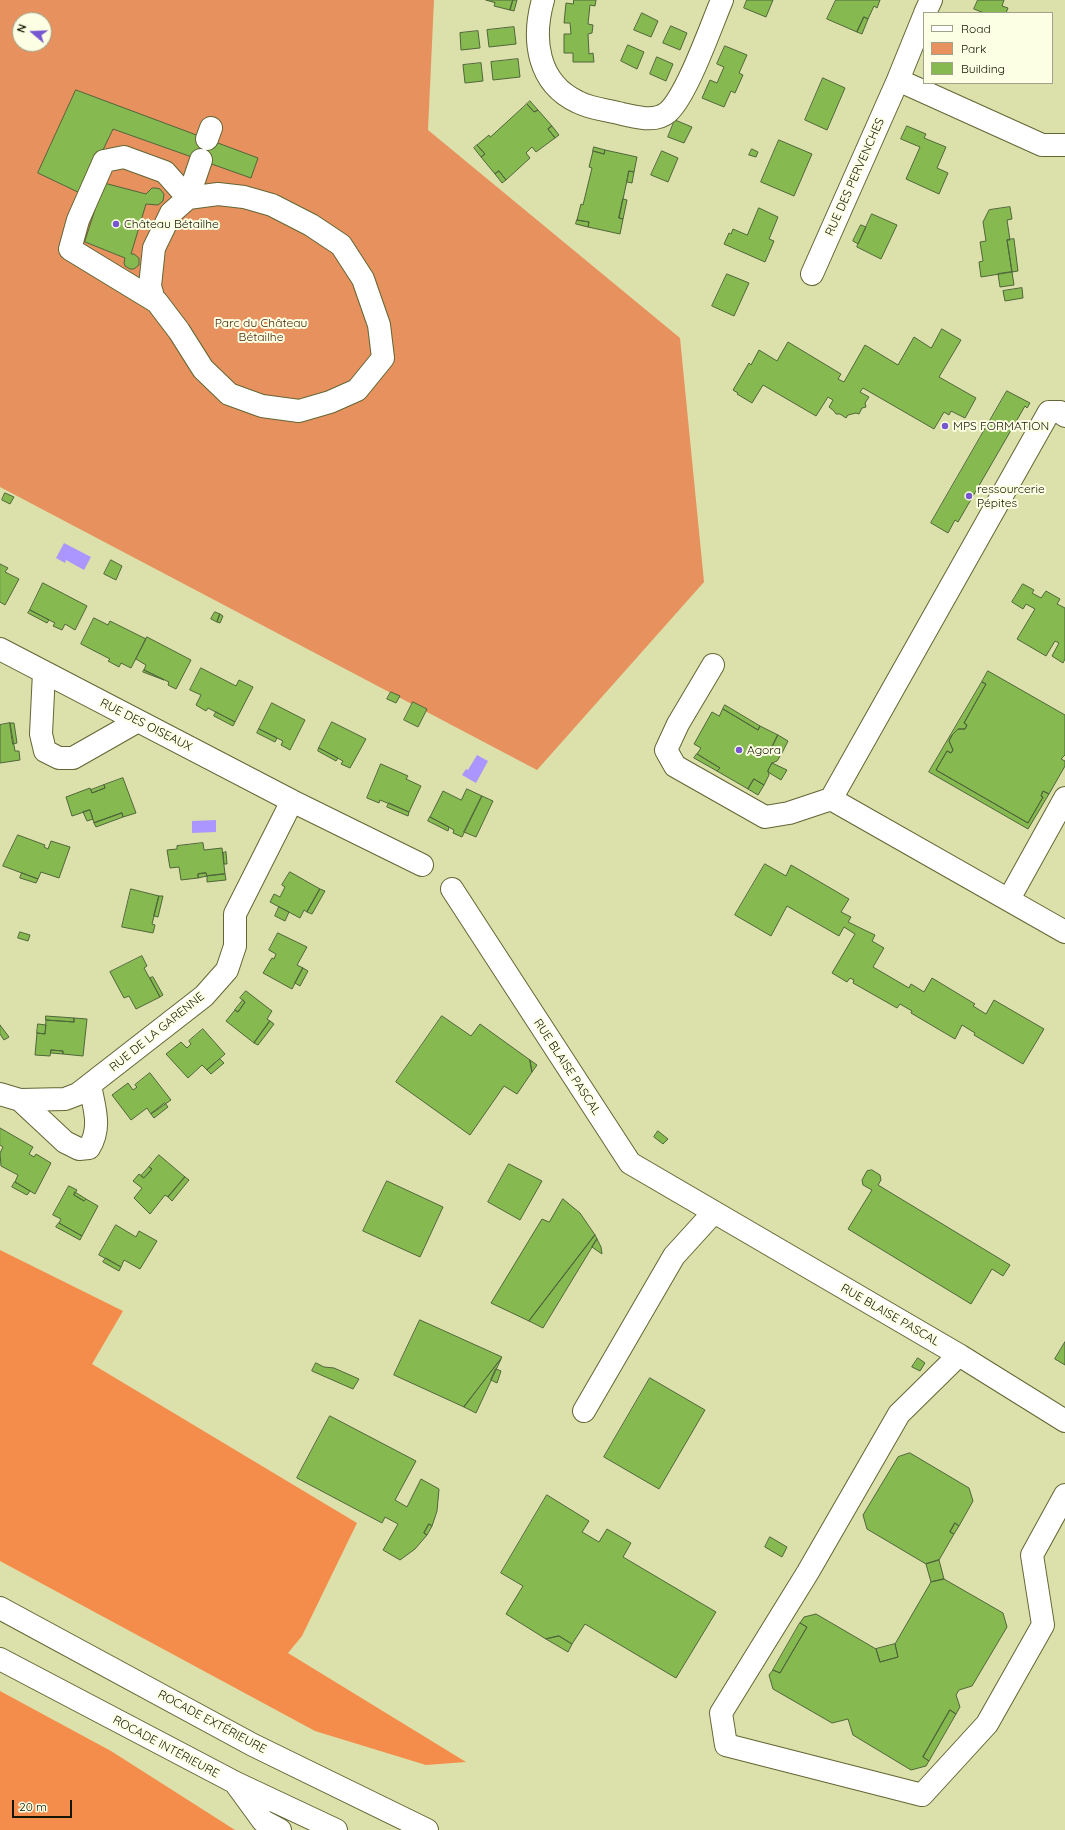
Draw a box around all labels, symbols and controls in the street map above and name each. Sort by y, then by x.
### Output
north arrow [12,12,52,52]
legend [923,12,1053,84]
text: Road [961,21,991,36]
text: N [14,22,30,35]
text: Park [961,41,986,56]
text: Building [961,61,1005,76]
street label: RUE DES PERVENCHES [822,116,888,238]
place label: Château Bétailhe [124,217,219,231]
marker: Château Bétailhe [111,219,121,229]
park label: Parc du Château Bétailhe [215,316,307,344]
place label: MPS FORMATION [953,419,1049,433]
marker: MPS FORMATION [940,421,950,431]
place label: ressourcerie Pépites [977,482,1045,510]
marker: ressourcerie Pépites [964,491,974,501]
street label: RUE DES OISEAUX [98,696,194,754]
place label: Agora [747,743,781,757]
marker: Agora [734,745,744,755]
street label: RUE DE LA GARENNE [107,989,207,1075]
street label: RUE BLAISE PASCAL [531,1016,603,1118]
street label: RUE BLAISE PASCAL [838,1281,942,1349]
street label: ROCADE EXTÉRIEURE [155,1687,269,1757]
street label: ROCADE INTÉRIEURE [110,1713,222,1781]
scale bar [14,1792,74,1818]
text: 20 m [19,1799,47,1814]

